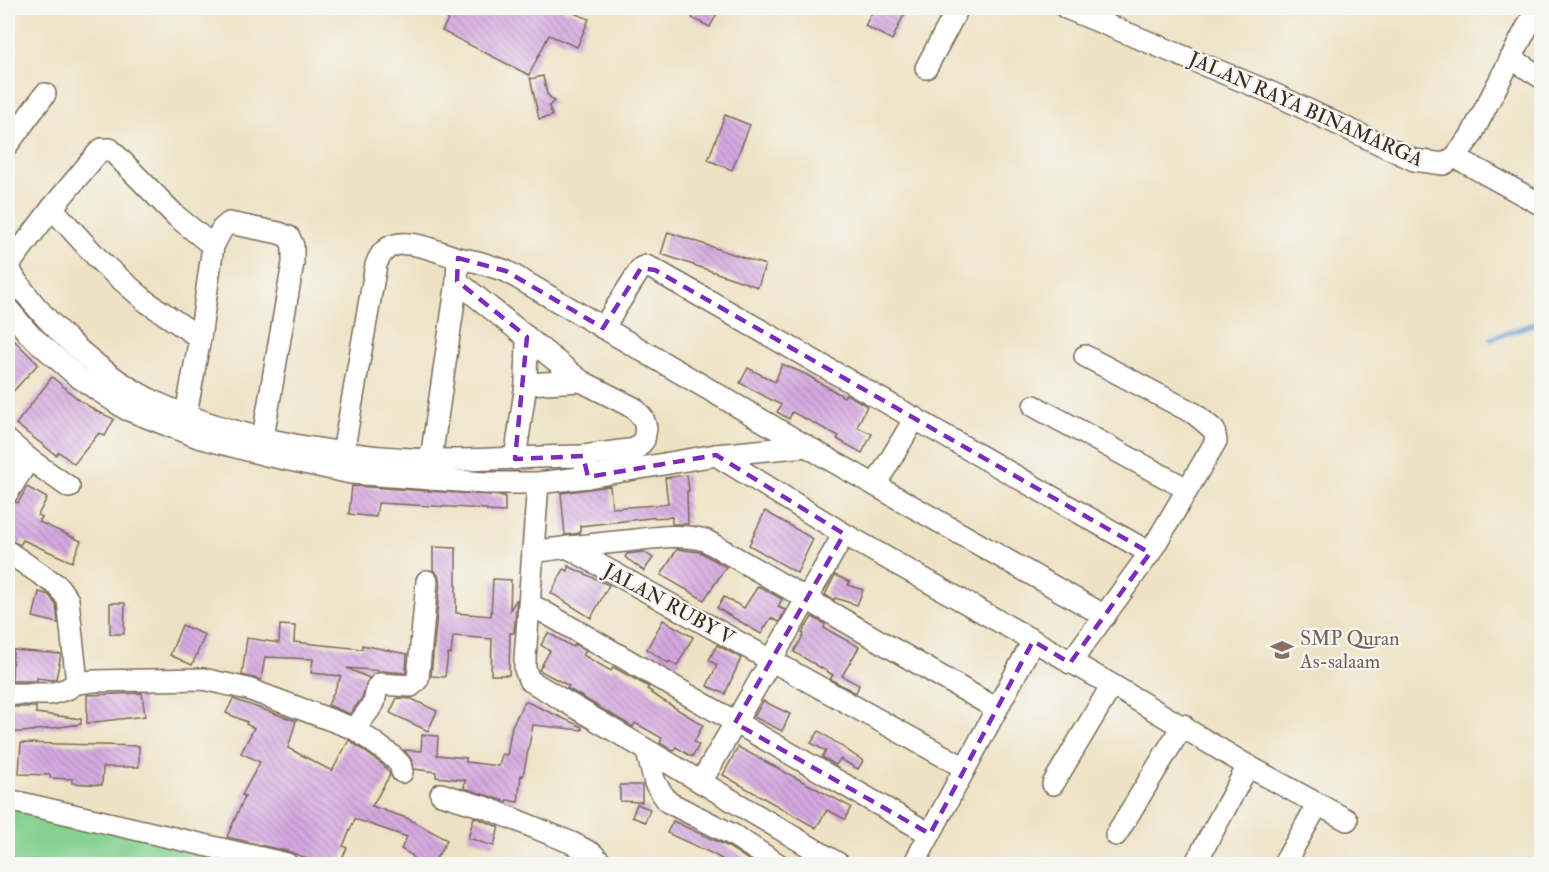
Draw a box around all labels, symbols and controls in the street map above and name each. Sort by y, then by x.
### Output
street label: JALAN RAYA BINAMARGA [1184,46,1427,172]
street label: JALAN RUBY V [598,557,740,651]
place label: SMP Quran As-salaam [1299,626,1400,674]
school or university icon: SMP Quran As-salaam [1269,637,1295,663]

